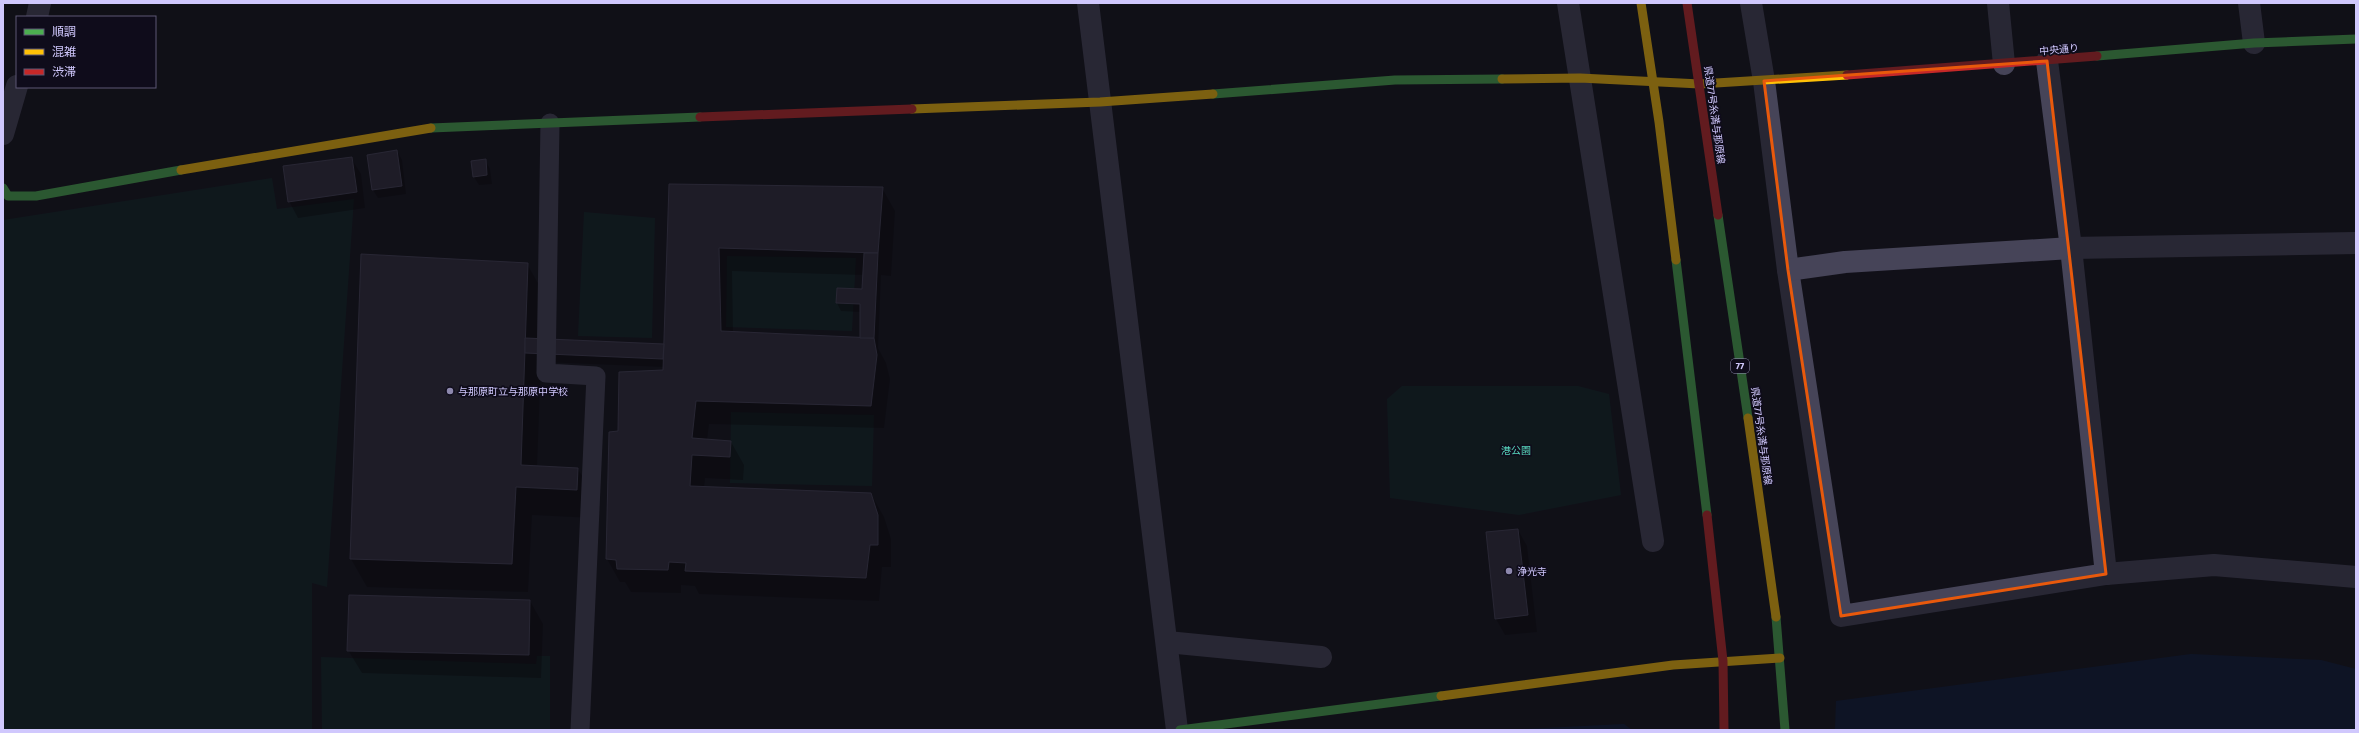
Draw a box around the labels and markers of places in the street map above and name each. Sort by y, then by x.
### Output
marker: 与那原町立与那原中学校 [445,386,455,396]
place label: 与那原町立与那原中学校 [458,386,568,398]
marker: 浄光寺 [1504,566,1514,576]
place label: 浄光寺 [1517,566,1547,578]

